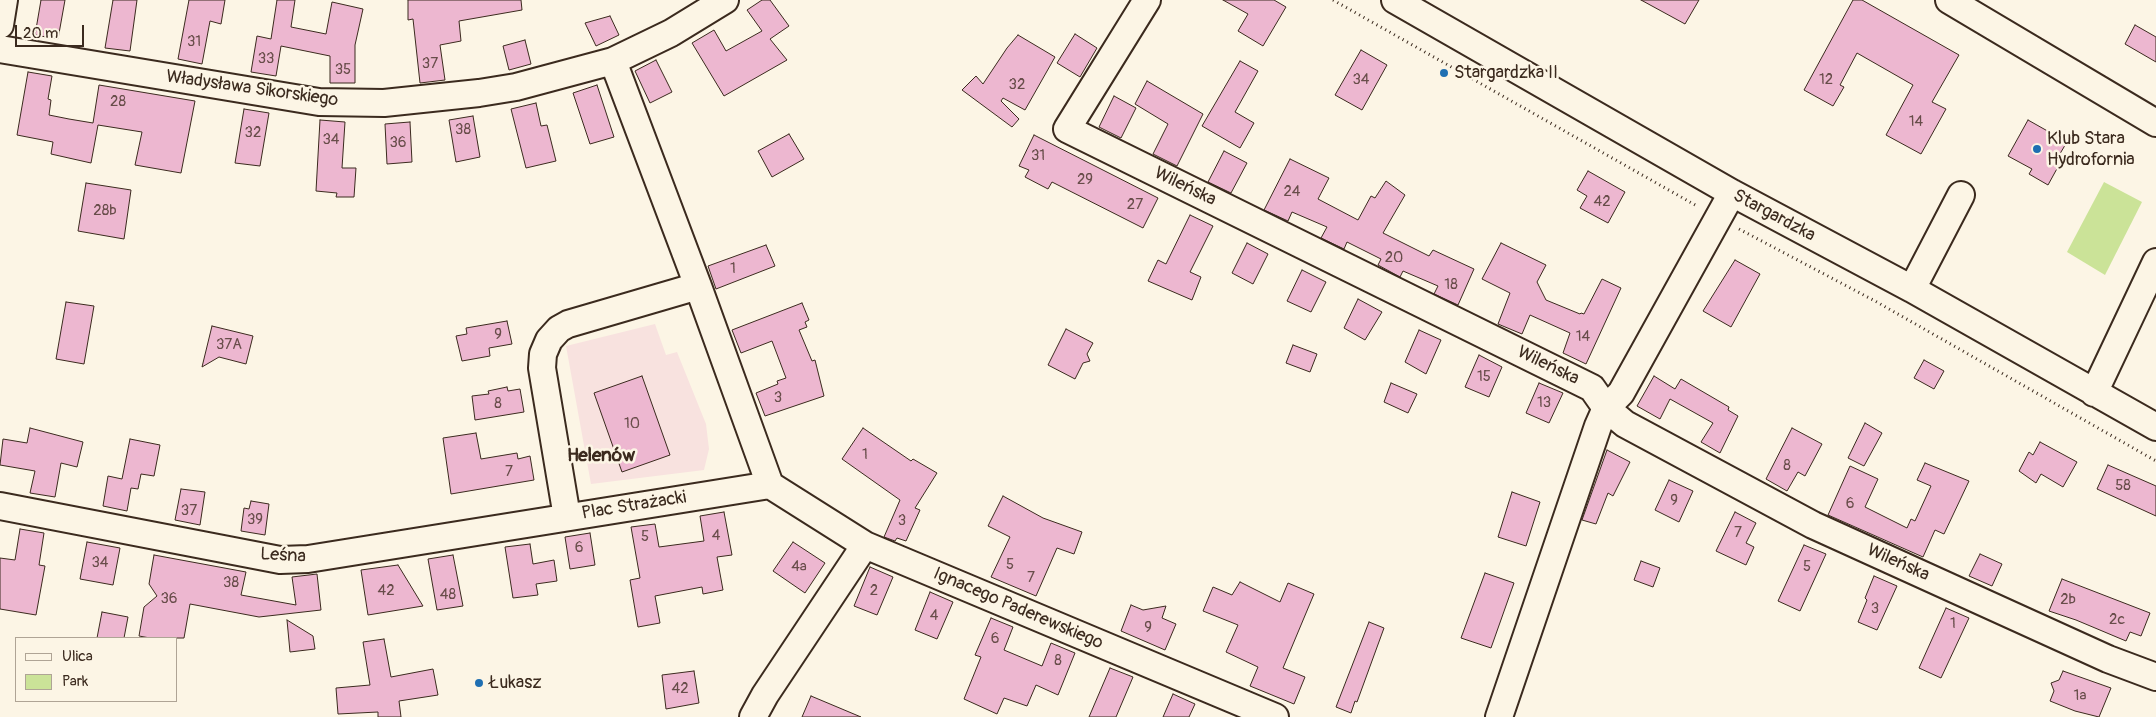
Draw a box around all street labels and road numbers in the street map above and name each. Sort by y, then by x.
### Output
street label: Władysława Sikorskiego [165,66,339,112]
street label: Wileńska [1151,163,1219,211]
street label: Stargardzka [1729,185,1819,247]
street label: Wileńska [1514,342,1582,390]
street label: Plac Strażacki [580,487,688,525]
street label: Wileńska [1863,540,1933,586]
street label: Leśna [260,544,306,568]
street label: Ignacego Paderewskiego [930,563,1106,655]

